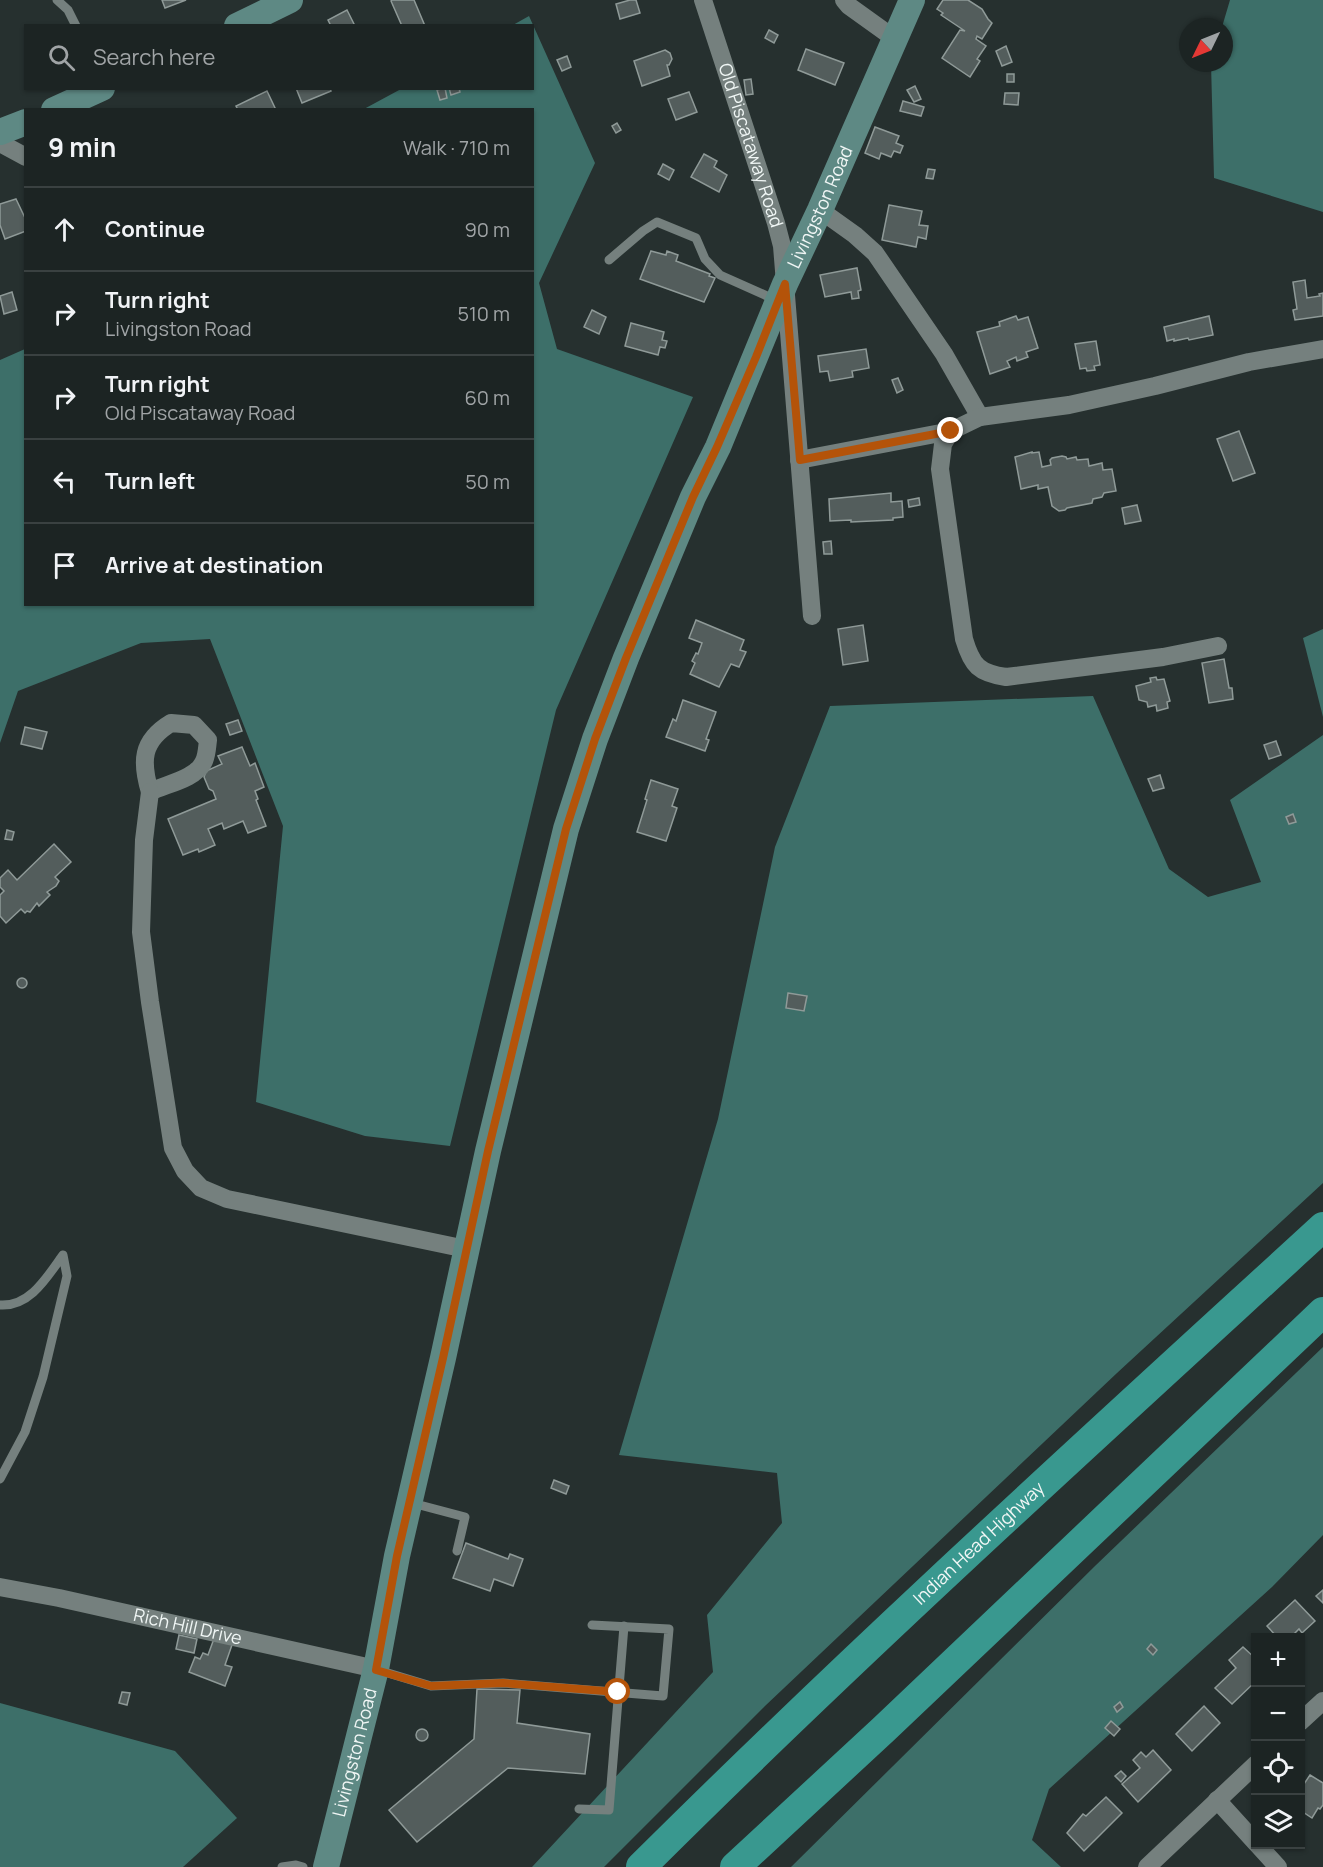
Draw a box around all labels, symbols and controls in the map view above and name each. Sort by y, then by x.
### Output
north arrow [1179,18,1233,72]
search box [24,24,534,90]
icon: search [45,41,78,74]
text: Search here [93,42,215,72]
street label: Old Piscataway Road [713,60,790,230]
text: 9 min [48,129,116,165]
text: Walk · 710 m [403,134,510,161]
street label: Livingston Road [781,142,858,272]
icon: ahead [48,213,81,246]
text: Continue [105,214,205,244]
text: 90 m [464,216,510,243]
text: Turn right [105,285,210,315]
icon: right [48,297,81,330]
text: 510 m [457,300,510,327]
text: Livingston Road [105,315,252,342]
text: Turn right [105,369,210,399]
icon: right [48,381,81,414]
text: 60 m [464,384,510,411]
text: Old Piscataway Road [105,399,295,426]
route end [937,417,963,443]
icon: left [48,465,81,498]
text: Turn left [105,466,195,496]
text: 50 m [465,468,510,495]
icon: arrive [48,549,81,582]
text: Arrive at destination [105,550,323,580]
street label: Indian Head Highway [908,1475,1050,1610]
street label: Rich Hill Drive [131,1602,245,1650]
map controls [1251,1633,1305,1849]
button: + [1251,1633,1305,1687]
route start [604,1678,630,1704]
street label: Livingston Road [326,1685,382,1819]
button: − [1251,1687,1305,1741]
button: locate [1251,1741,1305,1795]
button: layers [1251,1795,1305,1849]

